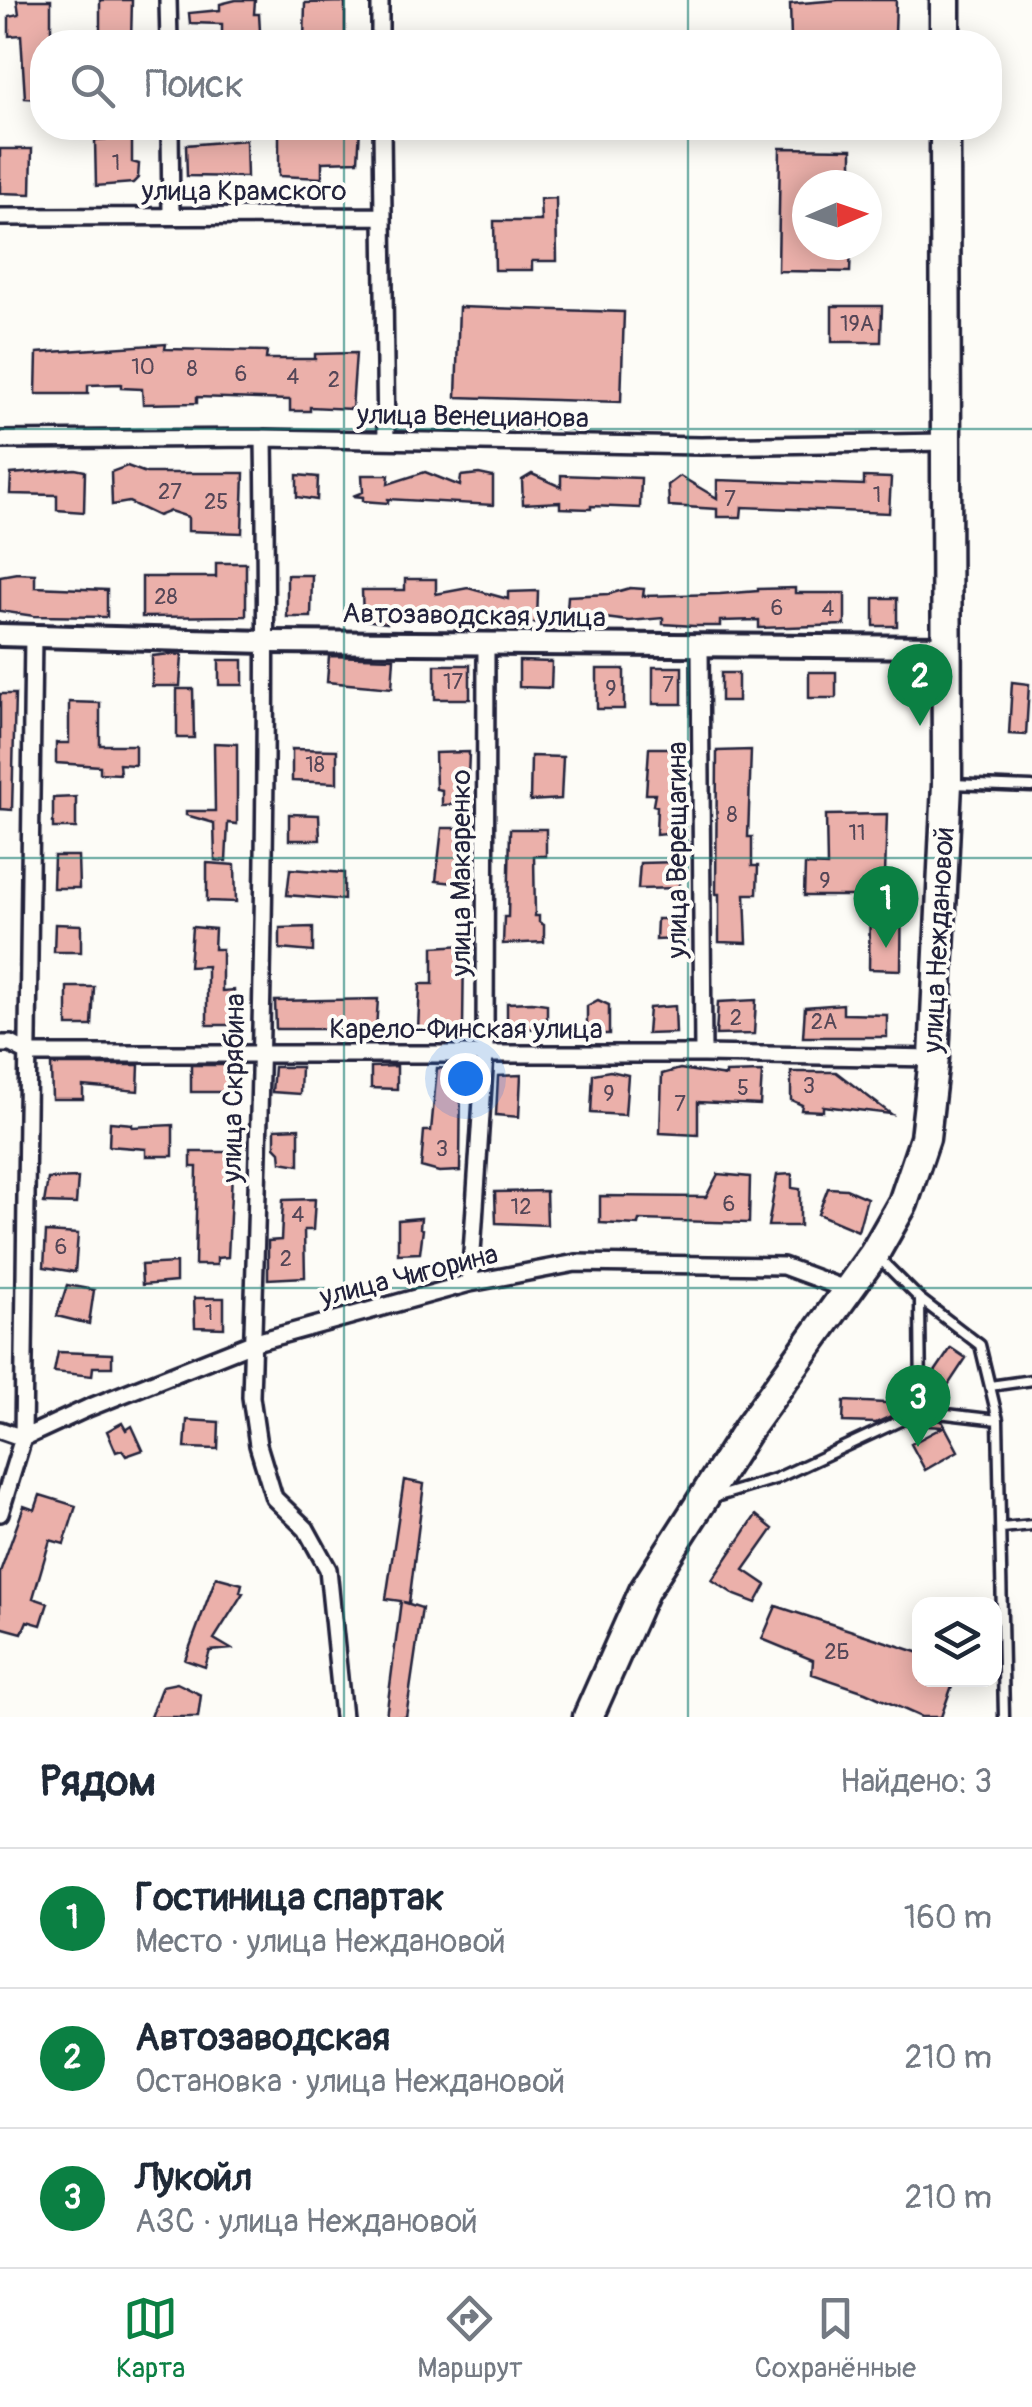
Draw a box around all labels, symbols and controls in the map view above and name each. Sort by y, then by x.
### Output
search box [30,30,1002,140]
icon: search [65,58,120,113]
text: Поиск [145,61,244,109]
house number: 1 [112,149,120,177]
north arrow [792,170,882,260]
street label: улица Крамского [141,174,346,209]
house number: 19А [840,310,874,338]
house number: 10 [131,353,155,381]
house number: 8 [186,355,198,383]
house number: 6 [235,360,247,388]
house number: 4 [287,363,300,391]
house number: 2 [328,366,340,394]
street label: улица Венецианова [356,397,589,437]
house number: 27 [158,478,182,506]
house number: 1 [873,481,881,509]
house number: 7 [724,485,736,513]
house number: 25 [204,488,228,516]
house number: 28 [154,583,178,611]
house number: 6 [771,594,783,622]
house number: 4 [822,595,835,623]
street label: Автозаводская улица [342,596,606,636]
pin: 2 [888,644,952,726]
house number: 17 [443,668,463,696]
house number: 7 [662,671,674,699]
house number: 9 [605,675,617,703]
street label: улица Верещагина [660,741,695,960]
house number: 18 [305,751,325,779]
street label: улица Макаренко [444,770,479,977]
house number: 8 [726,801,738,829]
house number: 11 [848,819,866,847]
street label: улица Неждановой [916,826,962,1055]
pin: 1 [854,866,918,948]
house number: 9 [819,867,831,895]
street label: улица Скрябина [215,993,253,1184]
house number: 2 [730,1004,742,1032]
house number: 2А [811,1008,837,1036]
street label: Карело-Финская улица [329,1012,603,1047]
your location [440,1053,491,1104]
house number: 3 [803,1072,815,1100]
house number: 5 [737,1074,749,1102]
house number: 9 [603,1080,615,1108]
house number: 7 [674,1090,686,1118]
house number: 3 [436,1135,448,1163]
house number: 6 [723,1190,735,1218]
house number: 12 [511,1193,531,1221]
house number: 4 [292,1201,305,1229]
house number: 6 [55,1233,67,1261]
street label: улица Чигорина [315,1237,502,1315]
house number: 2 [280,1245,292,1273]
house number: 1 [205,1299,213,1327]
pin: 3 [886,1364,950,1447]
map controls [912,1597,1002,1687]
button: layers [912,1597,1002,1687]
house number: 2Б [824,1638,850,1666]
text: Рядом [40,1756,156,1808]
text: Найдено: 3 [840,1762,992,1802]
text: Гостиница спартак [135,1874,444,1922]
text: 1 [66,1898,79,1938]
text: 160 m [904,1898,992,1938]
text: Место · улица Неждановой [135,1922,506,1962]
text: Автозаводская [135,2014,390,2062]
text: 2 [64,2038,81,2078]
text: 210 m [904,2038,992,2078]
text: Остановка · улица Неждановой [135,2062,565,2102]
text: Лукойл [135,2154,252,2202]
text: 3 [64,2178,81,2218]
text: 210 m [904,2178,992,2218]
text: АЗС · улица Неждановой [135,2202,478,2242]
tab: Карта [116,2291,185,2386]
tab: Маршрут [417,2291,523,2386]
tab: Сохранённые [755,2291,916,2386]

